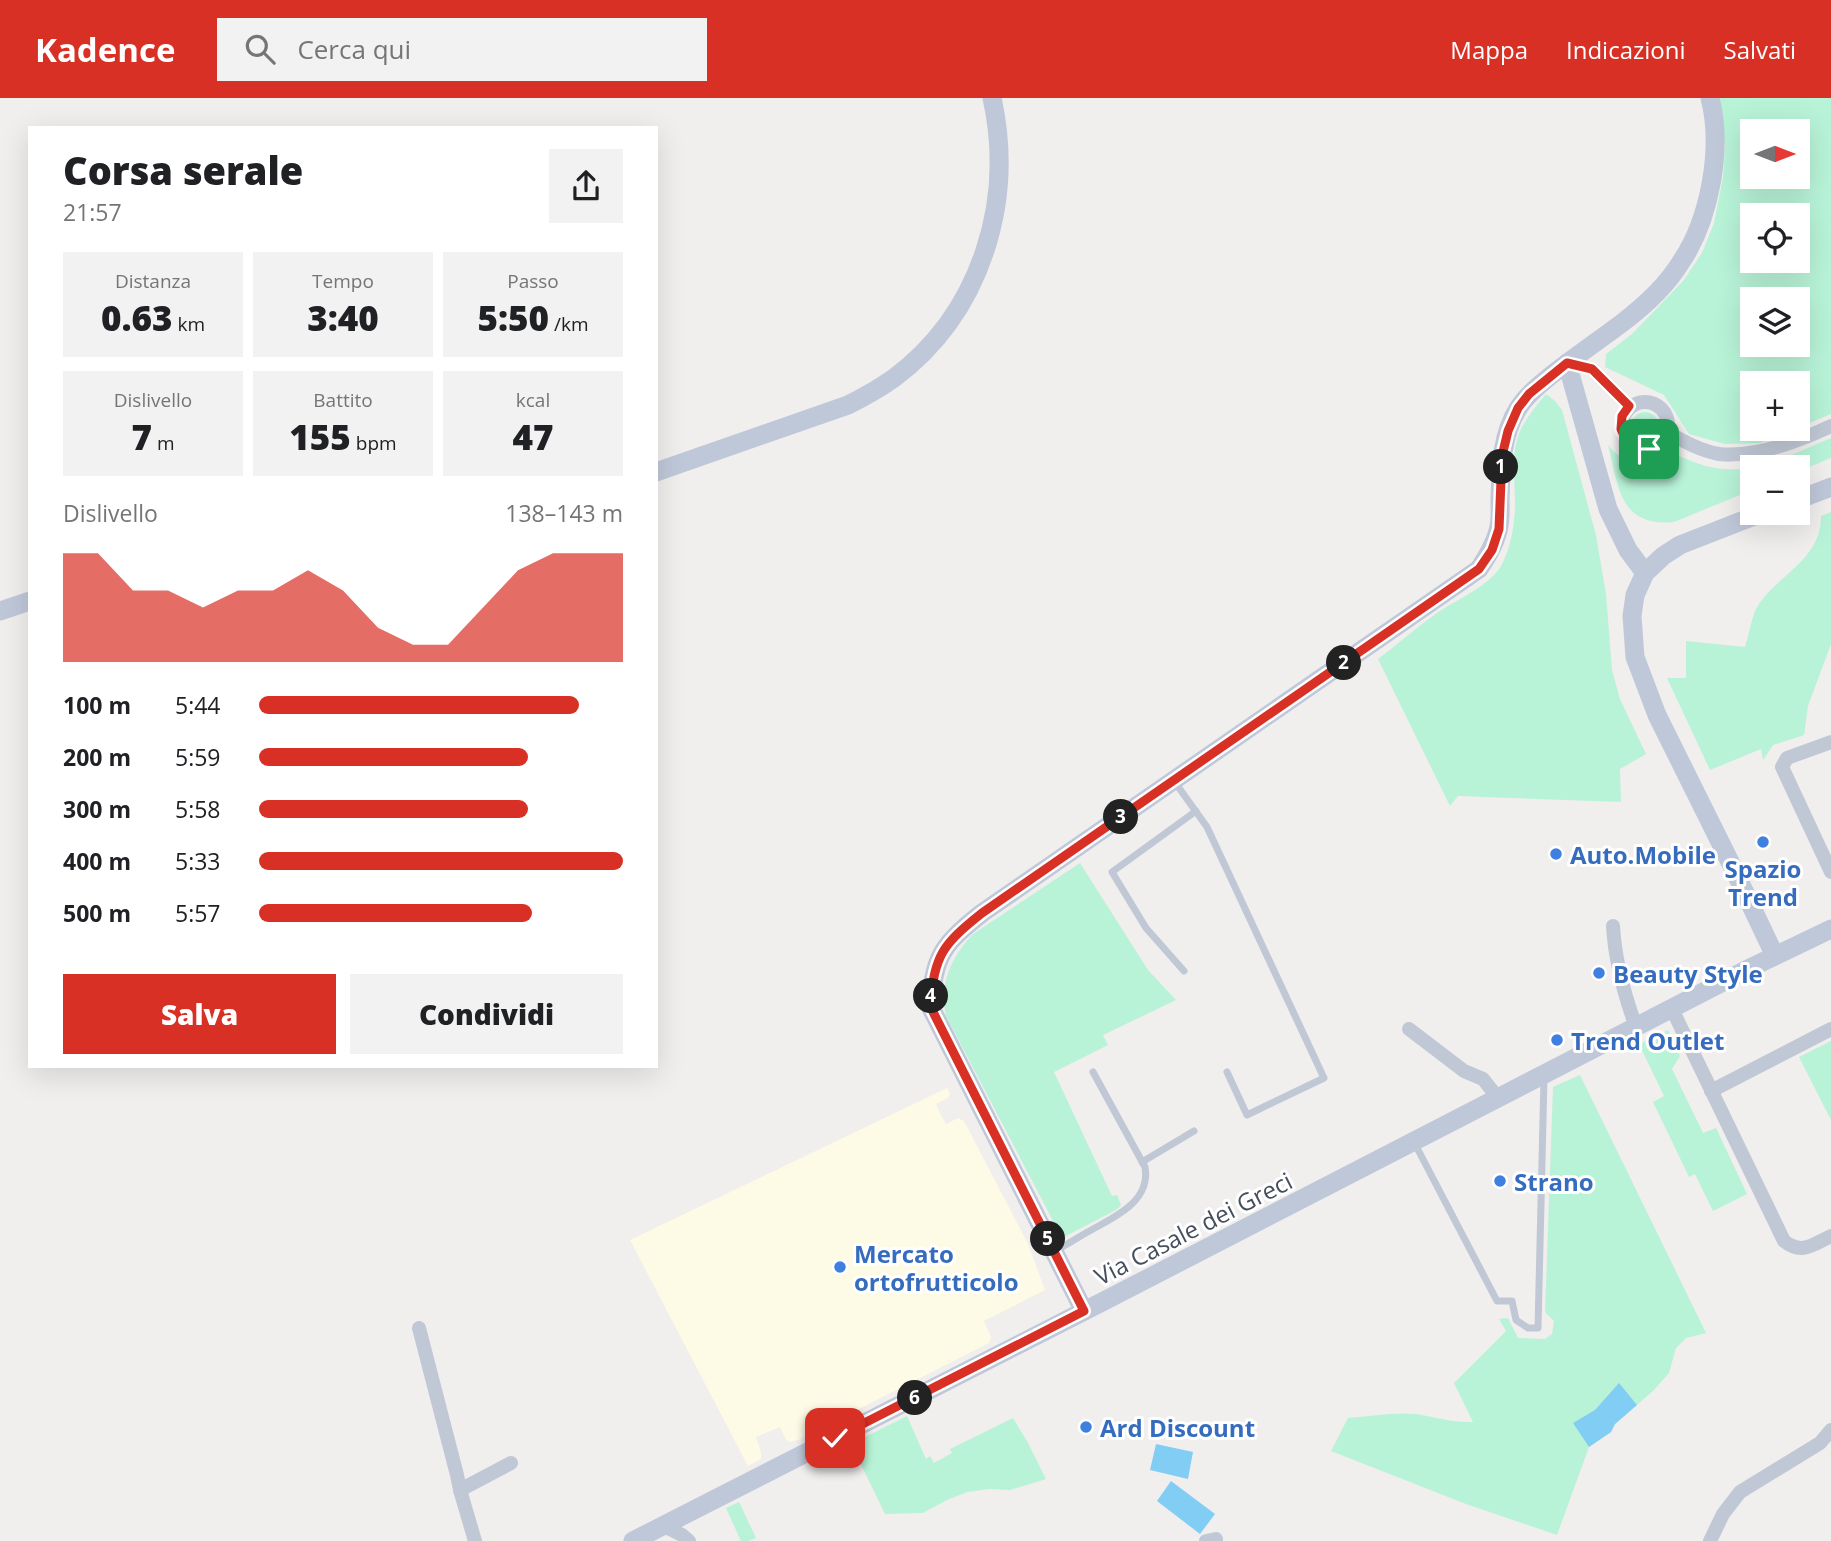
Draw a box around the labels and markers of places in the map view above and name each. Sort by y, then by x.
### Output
pin [1619,419,1679,479]
pin: 1 [1484,450,1518,484]
pin: 2 [1326,646,1362,680]
pin: 3 [1104,800,1138,834]
marker: Spazio Trend [1755,834,1771,850]
place label: Auto.Mobile [1570,838,1716,871]
marker: Auto.Mobile [1548,846,1564,862]
place label: Spazio Trend [1725,852,1801,913]
place label: Beauty Style [1613,957,1763,990]
marker: Beauty Style [1591,965,1607,981]
pin: 4 [914,978,948,1014]
place label: Trend Outlet [1571,1024,1724,1057]
marker: Trend Outlet [1549,1032,1565,1048]
place label: Strano [1514,1165,1594,1198]
marker: Strano [1492,1173,1508,1189]
pin: 5 [1030,1222,1066,1256]
place label: Mercato ortofrutticolo [854,1237,1019,1298]
marker: Mercato ortofrutticolo [832,1259,848,1275]
pin: 6 [898,1380,932,1416]
pin [805,1408,865,1468]
place label: Ard Discount [1100,1411,1255,1444]
marker: Ard Discount [1078,1419,1094,1435]

